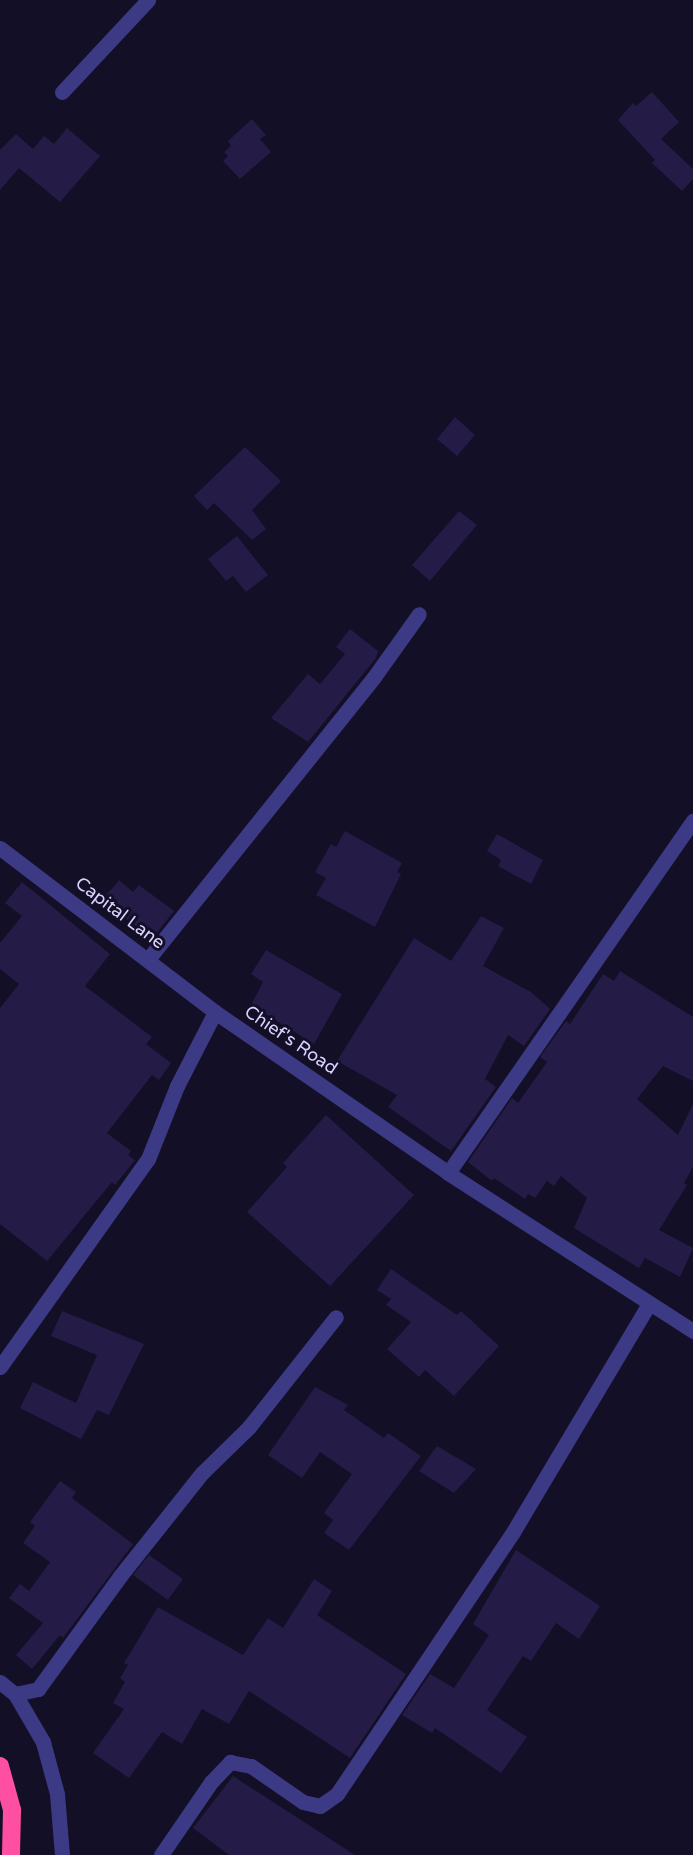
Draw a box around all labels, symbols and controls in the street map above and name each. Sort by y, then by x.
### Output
street label: Capital Lane [71,872,169,954]
street label: Chief's Road [240,1001,342,1079]

